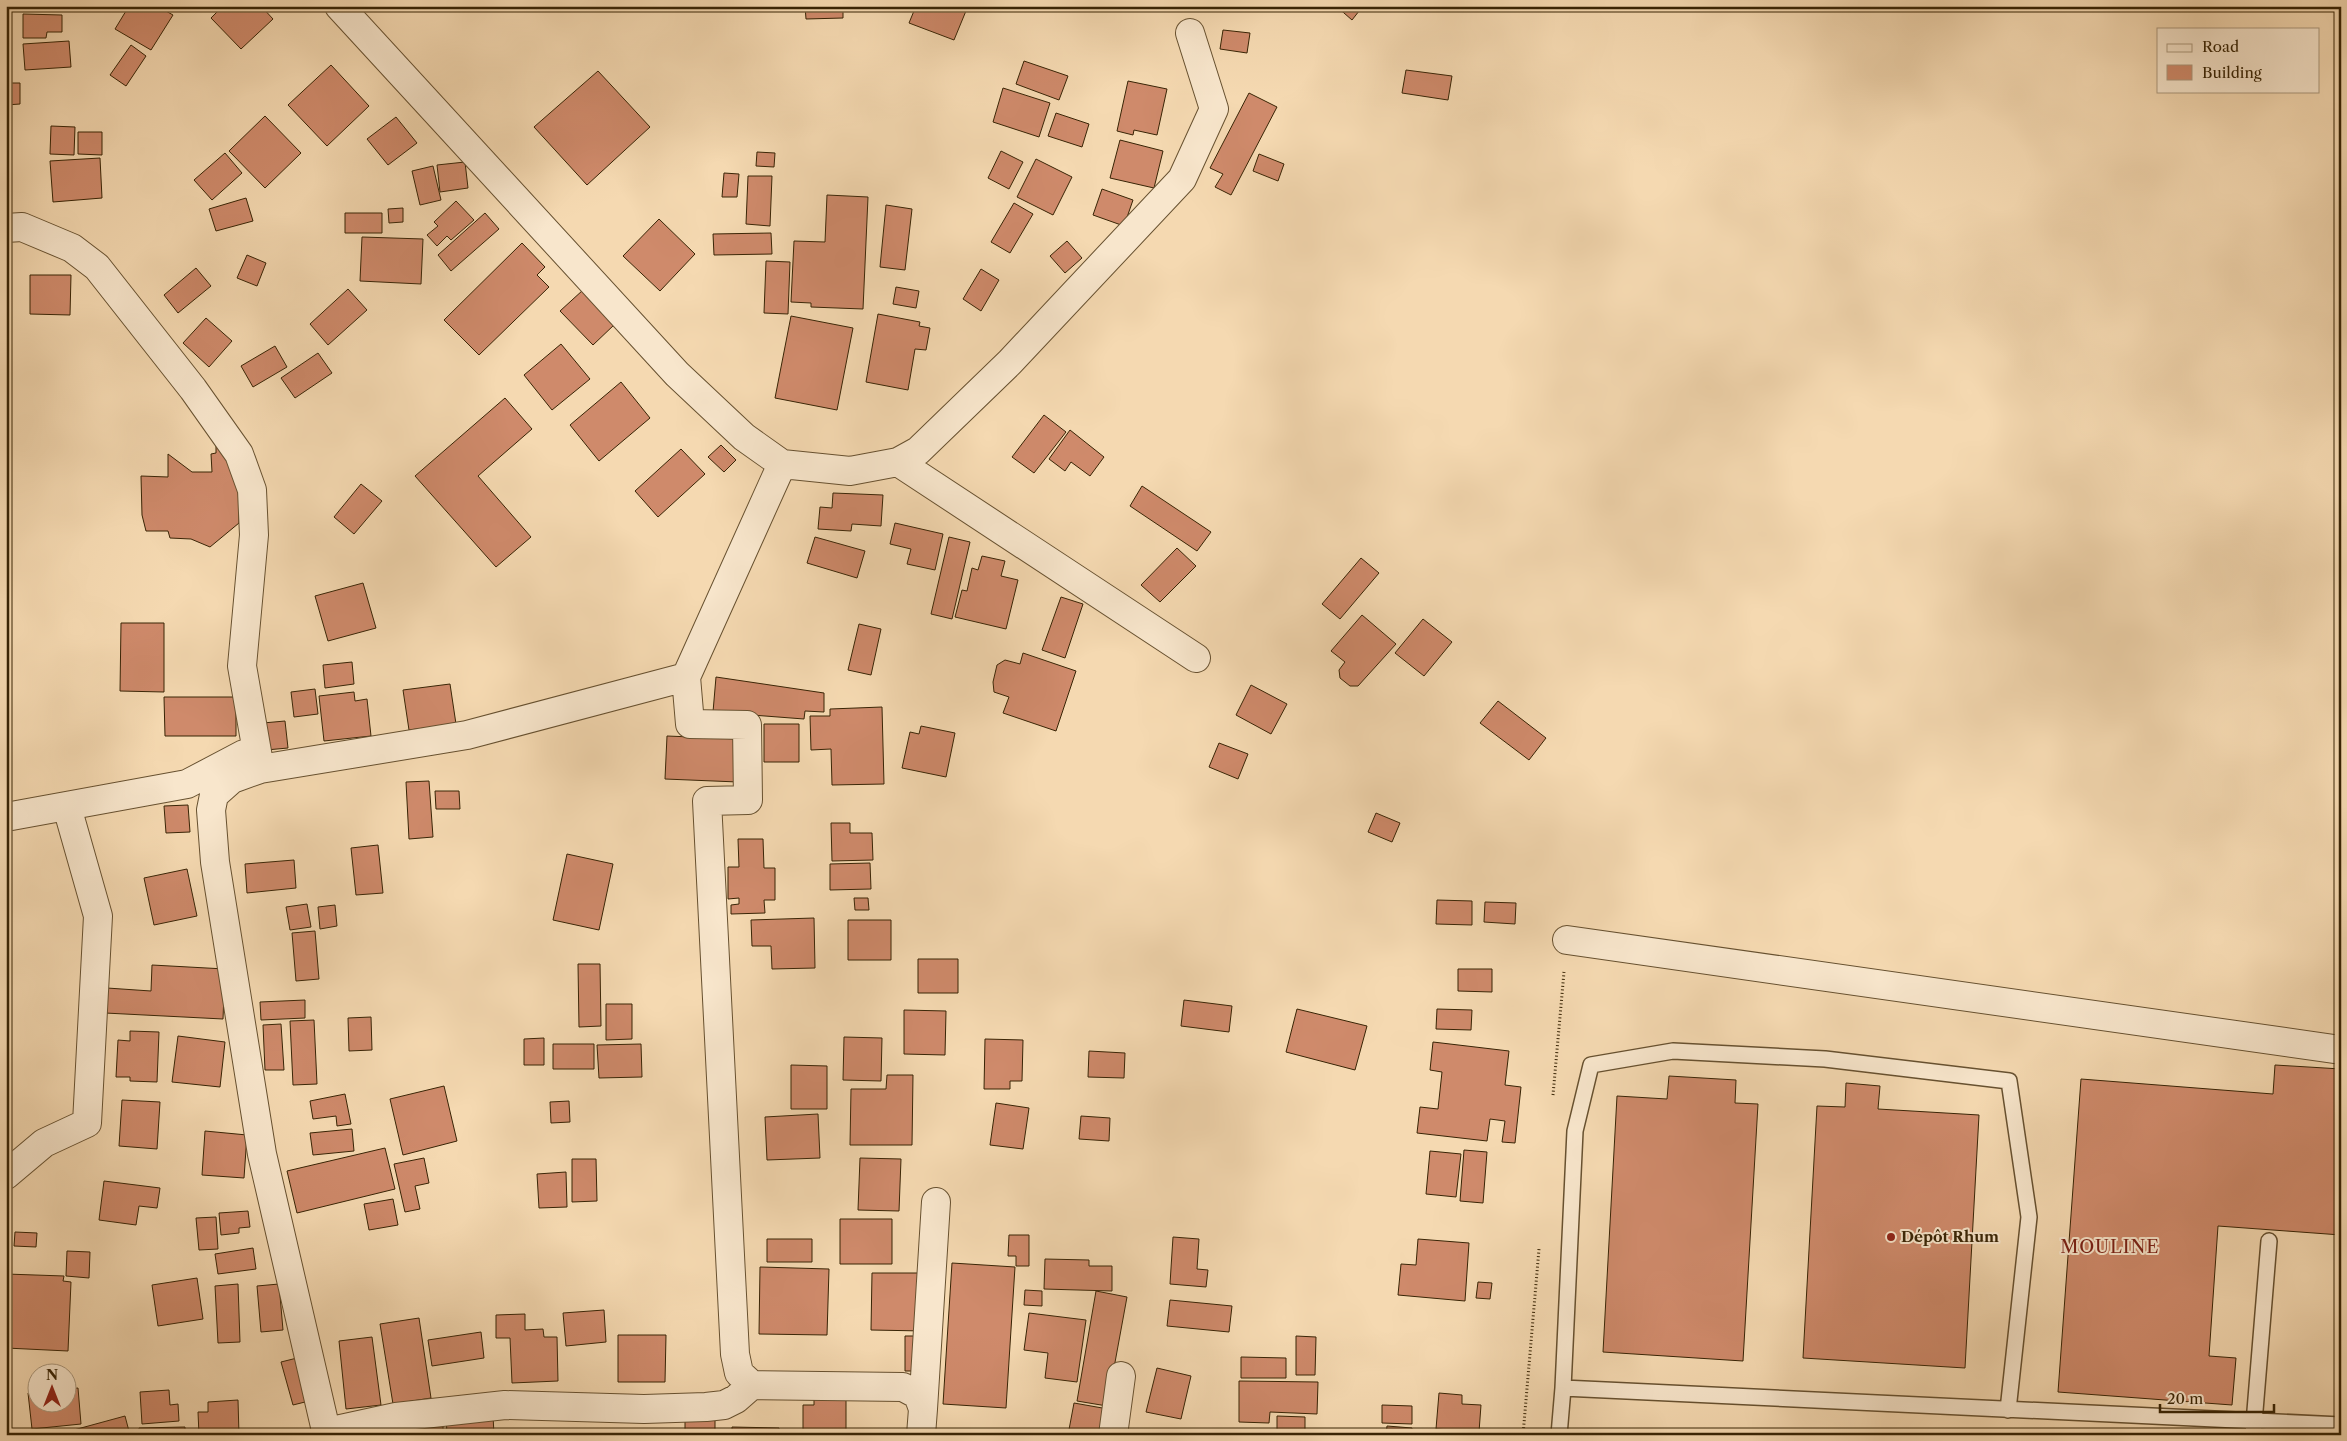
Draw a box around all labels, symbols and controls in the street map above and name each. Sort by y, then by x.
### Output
legend [2157,28,2320,92]
text: Road [2202,37,2239,56]
text: Building [2202,63,2262,82]
place label: Dépôt Rhum [1901,1227,1999,1246]
marker: Dépôt Rhum [1885,1231,1897,1243]
district label: MOULINE [2060,1236,2160,1258]
north arrow [28,1364,78,1414]
text: N [46,1366,58,1384]
scale bar [2160,1381,2273,1413]
text: 20 m [2167,1389,2203,1408]

